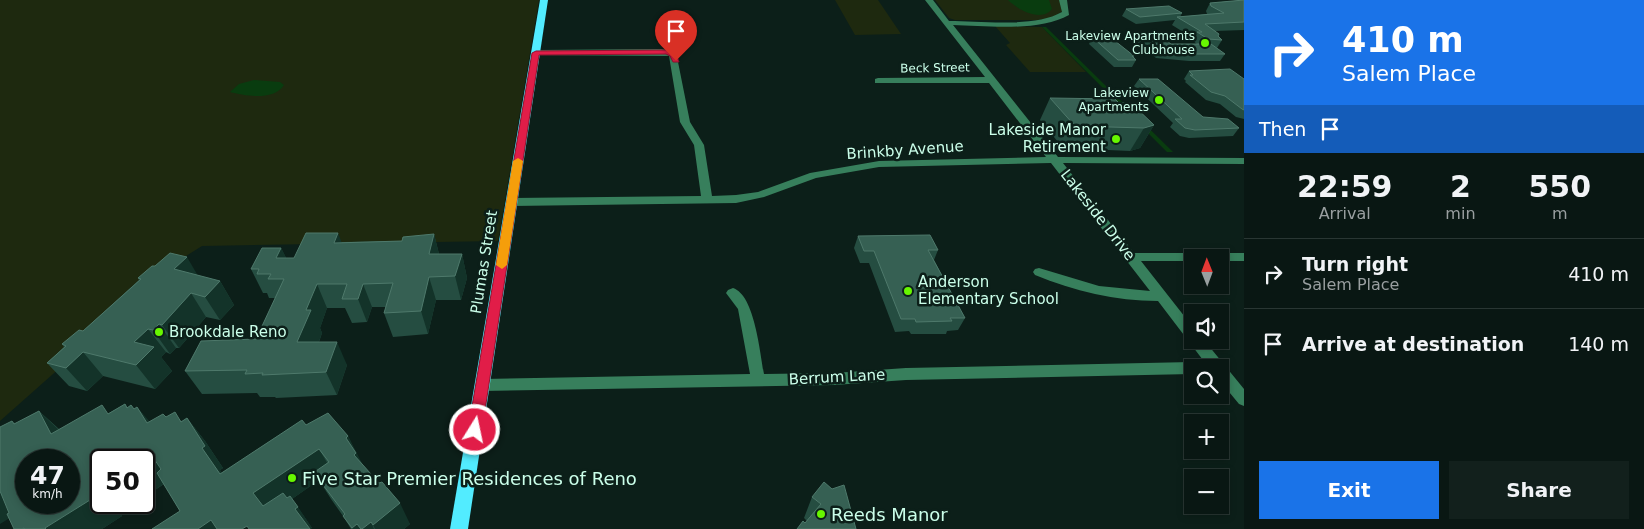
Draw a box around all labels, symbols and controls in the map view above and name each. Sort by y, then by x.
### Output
pin [655,10,697,61]
icon: arrive [662,17,690,45]
icon: right [1259,20,1324,85]
text: 410 m [1342,20,1464,60]
place label: Lakeview Apartments Clubhouse [1065,29,1195,57]
marker: Lakeview Apartments Clubhouse [1199,37,1211,49]
street label: Beck Street [900,60,970,76]
text: Salem Place [1342,61,1476,86]
place label: Lakeview Apartments [1079,86,1149,114]
marker: Lakeview Apartments [1153,94,1165,106]
icon: arrive [1316,115,1344,143]
text: Then [1259,118,1306,140]
place label: Lakeside Manor Retirement [989,121,1107,156]
marker: Lakeside Manor Retirement [1110,133,1122,145]
street label: Brinkby Avenue [846,137,964,163]
street label: Lakeside Drive [1057,166,1139,264]
text: 22:59 [1297,169,1392,204]
text: 2 [1450,169,1471,204]
text: 550 [1528,169,1591,204]
text: Arrival [1319,204,1371,223]
text: min [1445,204,1476,223]
text: m [1552,204,1568,223]
street label: Plumas Street [467,209,501,315]
north arrow [1184,249,1229,294]
map controls [1184,249,1229,514]
text: Turn right [1302,253,1408,275]
icon: right [1259,260,1287,288]
text: 410 m [1568,263,1629,285]
place label: Anderson Elementary School [918,273,1059,308]
text: Salem Place [1302,275,1399,294]
marker: Anderson Elementary School [902,285,914,297]
button: sound [1184,304,1229,349]
place label: Brookdale Reno [169,323,287,341]
marker: Brookdale Reno [153,326,165,338]
icon: arrive [1259,330,1287,358]
text: Arrive at destination [1302,333,1524,355]
text: 140 m [1568,333,1629,355]
button: search [1184,359,1229,404]
street label: Berrum Lane [788,365,886,389]
position arrow [448,403,500,455]
button: + [1184,414,1229,459]
speed limit sign: 50 [90,449,155,514]
text: 47 [30,461,65,490]
button: Exit [1259,461,1439,519]
button: Share [1449,461,1629,519]
place label: Five Star Premier Residences of Reno [302,468,637,489]
button: − [1184,469,1229,514]
marker: Five Star Premier Residences of Reno [286,472,298,484]
text: km/h [32,487,63,501]
place label: Reeds Manor [831,504,948,525]
marker: Reeds Manor [815,508,827,520]

